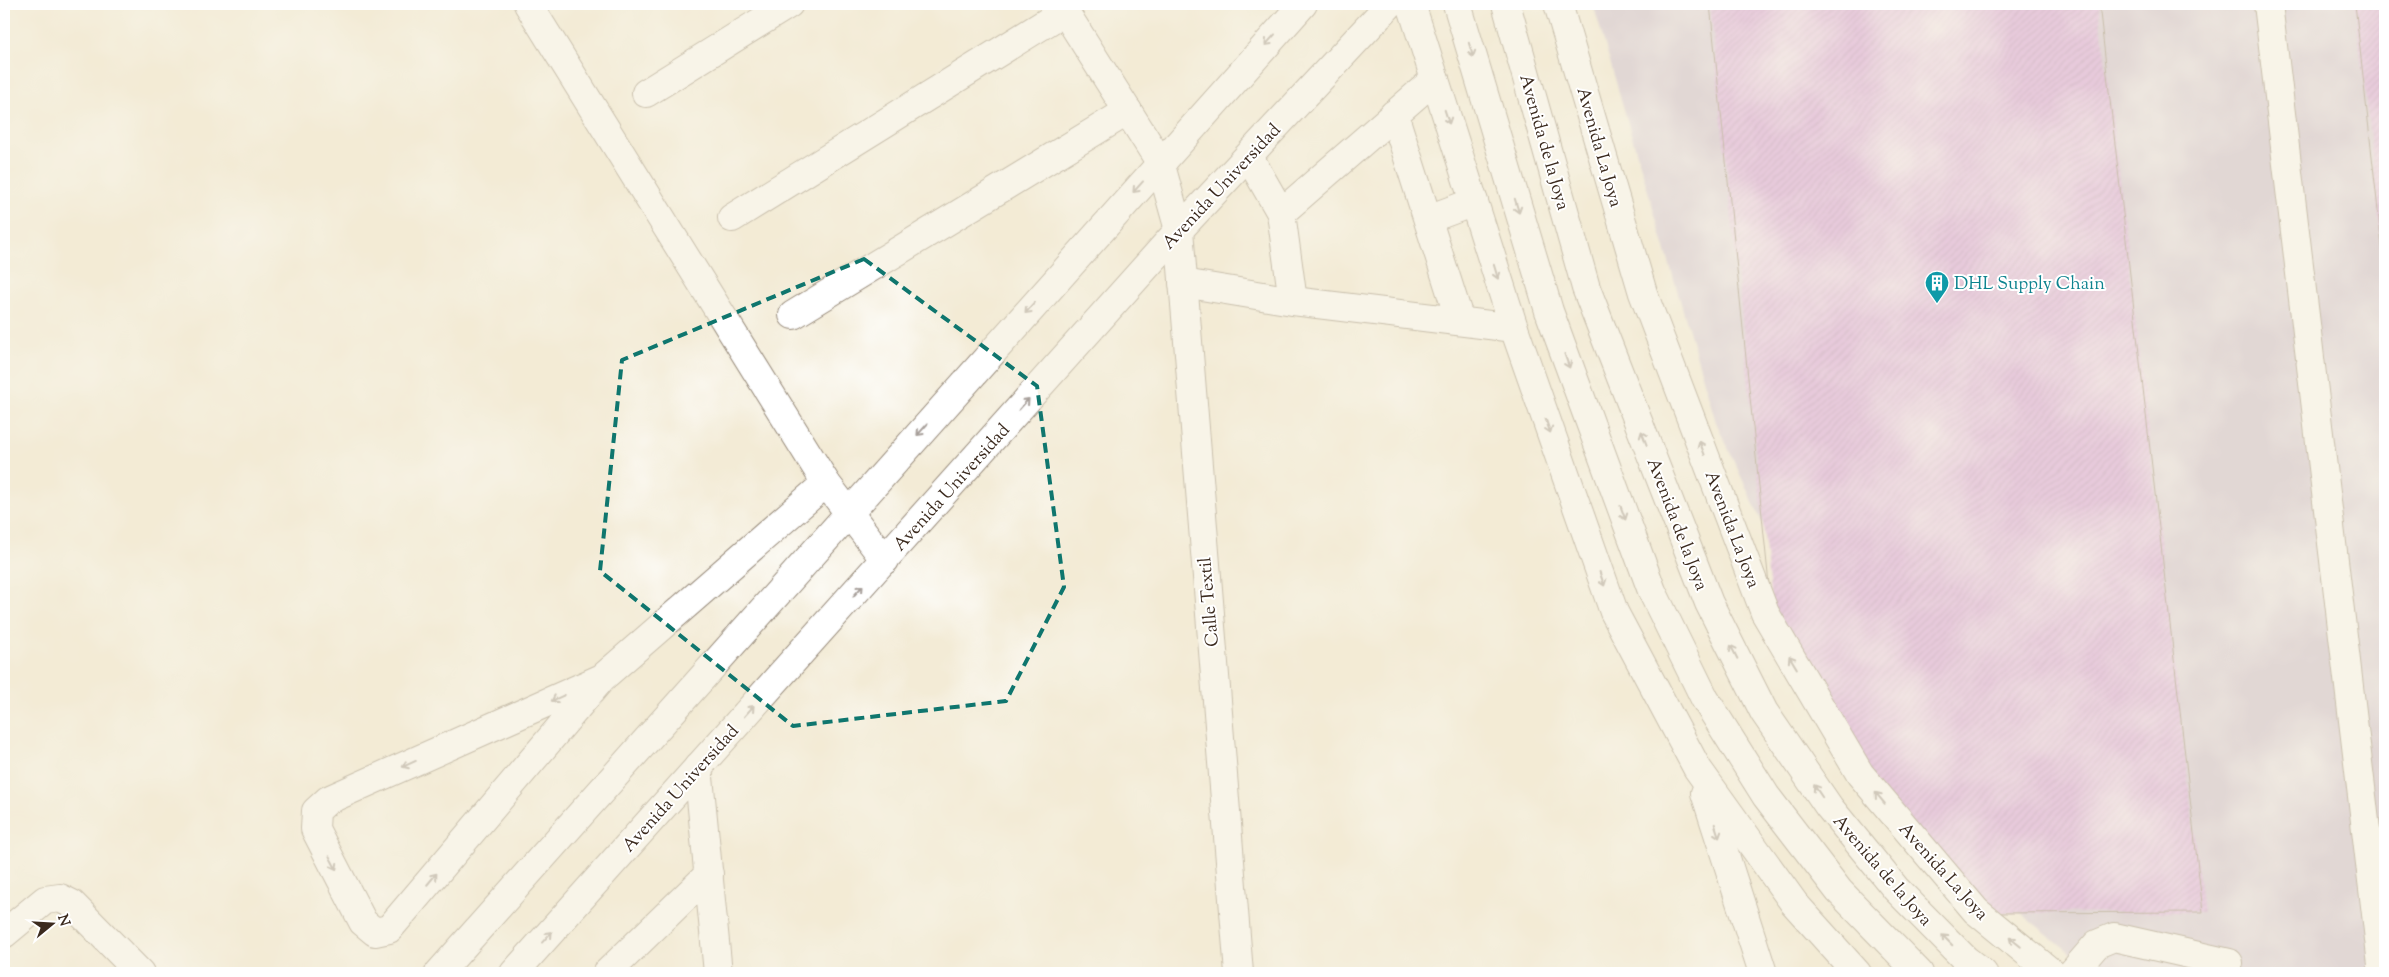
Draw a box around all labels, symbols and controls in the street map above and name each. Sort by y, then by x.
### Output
one-way arrow [1264,33,1276,46]
one-way arrow [1466,42,1476,58]
street label: Avenida de la Joya [1511,72,1575,213]
street label: Avenida La Joya [1569,85,1628,211]
one-way arrow [1442,109,1452,125]
street label: Avenida Universidad [1157,119,1288,256]
one-way arrow [1132,180,1144,193]
one-way arrow [1513,198,1523,214]
one-way arrow [1492,264,1501,279]
building icon: DHL Supply Chain [1924,270,1950,304]
place label: DHL Supply Chain [1954,272,2105,298]
one-way arrow [1025,302,1036,315]
one-way arrow [1563,353,1572,368]
one-way arrow [1018,398,1030,411]
one-way arrow [1544,418,1553,433]
street label: Avenida Universidad [888,419,1017,558]
one-way arrow [917,423,928,436]
one-way arrow [1639,431,1649,446]
one-way arrow [1697,441,1706,456]
street label: Avenida de la Joya [1639,455,1713,595]
street label: Avenida La Joya [1697,467,1765,592]
one-way arrow [1619,505,1628,521]
street label: Calle Textil [1193,556,1227,648]
one-way arrow [1598,571,1607,586]
one-way arrow [852,584,864,597]
one-way arrow [1729,645,1739,660]
one-way arrow [1788,655,1798,669]
one-way arrow [551,694,566,704]
one-way arrow [743,705,754,718]
street label: Avenida Universidad [617,720,746,859]
one-way arrow [402,760,417,770]
one-way arrow [1813,784,1823,798]
one-way arrow [1875,792,1886,805]
street label: Avenida de la Joya [1826,810,1937,933]
street label: Avenida La Joya [1891,818,1994,927]
one-way arrow [1713,822,1723,838]
one-way arrow [328,856,338,871]
one-way arrow [426,872,438,885]
north arrow [28,900,78,950]
text: N [51,912,74,929]
one-way arrow [541,930,553,943]
one-way arrow [1941,934,1953,947]
one-way arrow [2008,937,2021,948]

